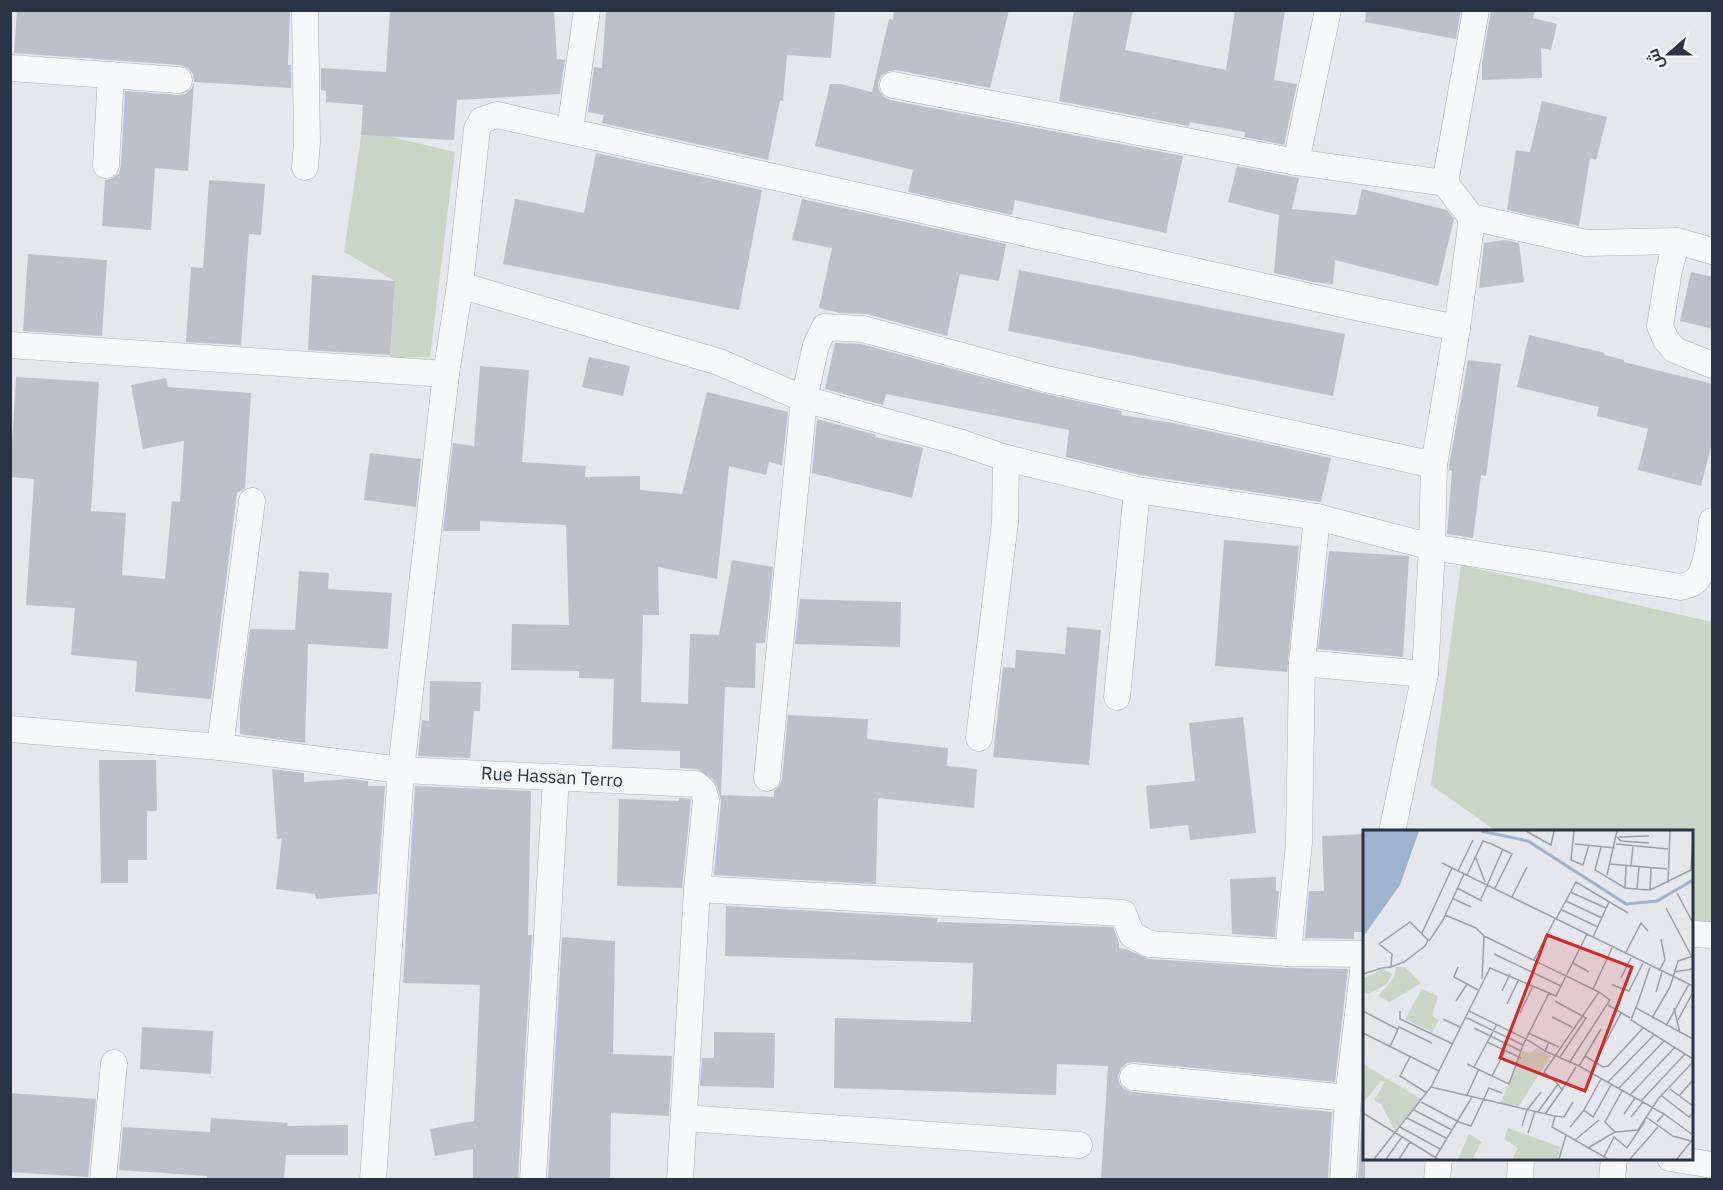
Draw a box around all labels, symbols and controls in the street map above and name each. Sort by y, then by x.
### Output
north arrow [1639,24,1699,84]
text: ش [1642,46,1668,73]
street label: Rue Hassan Terro [481,761,623,792]
inset map [1363,830,1693,1160]

